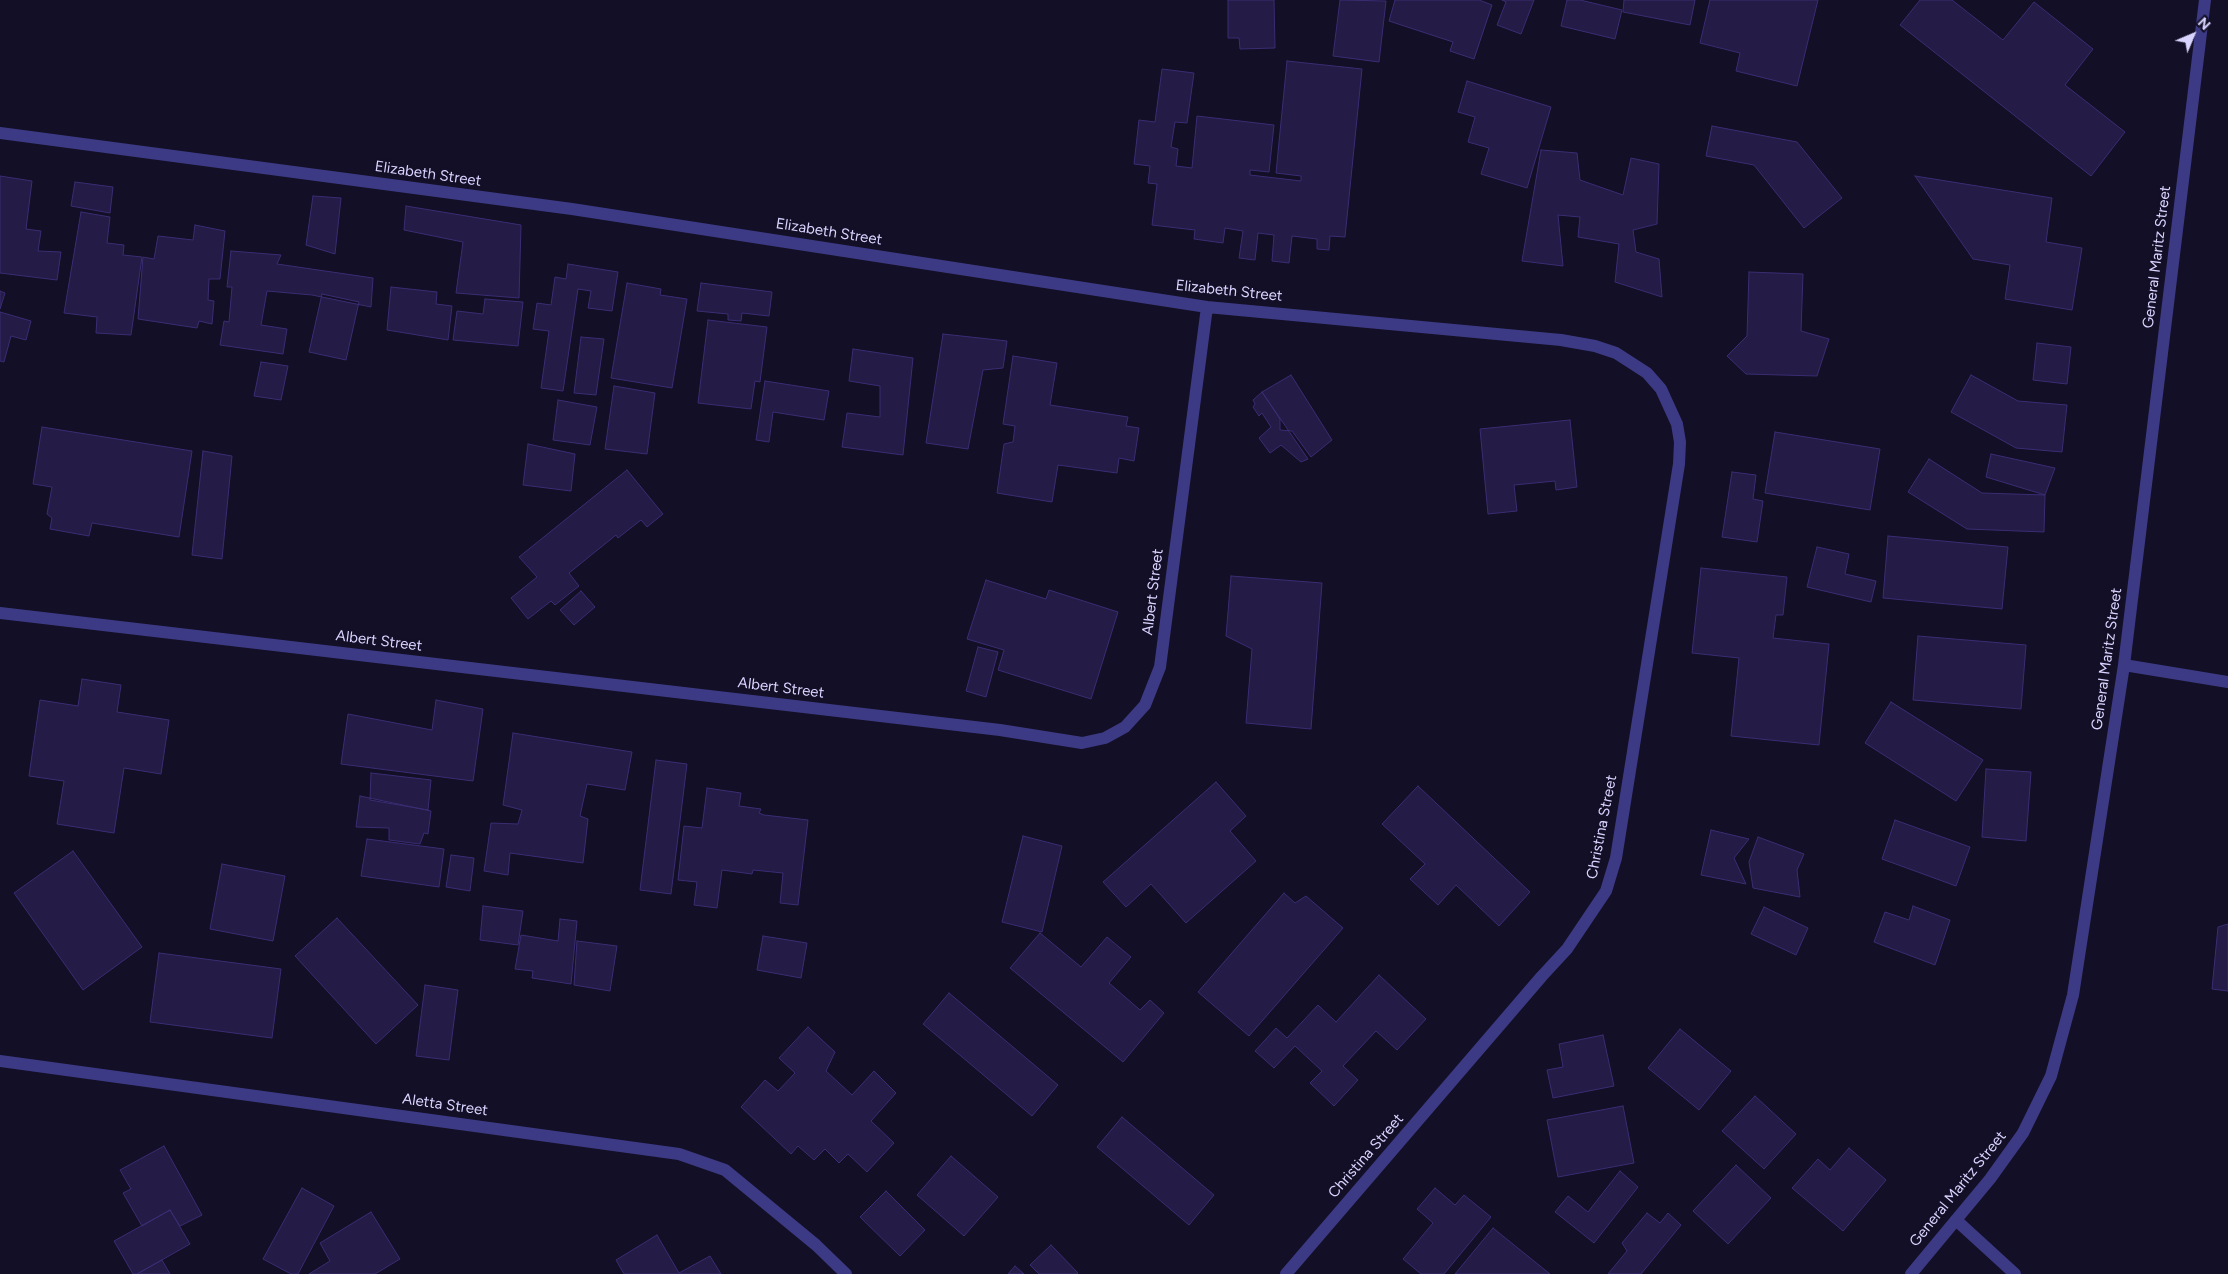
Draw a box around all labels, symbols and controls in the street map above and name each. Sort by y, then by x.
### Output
north arrow [2168,10,2218,60]
text: N [2194,14,2214,34]
street label: Elizabeth Street [374,158,482,190]
street label: General Maritz Street [2139,185,2175,329]
street label: Elizabeth Street [775,215,883,249]
street label: Elizabeth Street [1175,276,1283,306]
street label: Albert Street [1139,548,1167,636]
street label: General Maritz Street [2088,587,2126,731]
street label: Albert Street [335,627,423,655]
street label: Albert Street [737,674,825,702]
street label: Christina Street [1583,773,1621,881]
street label: Aletta Street [401,1090,489,1120]
street label: Christina Street [1325,1110,1407,1202]
street label: General Maritz Street [1906,1128,2010,1250]

